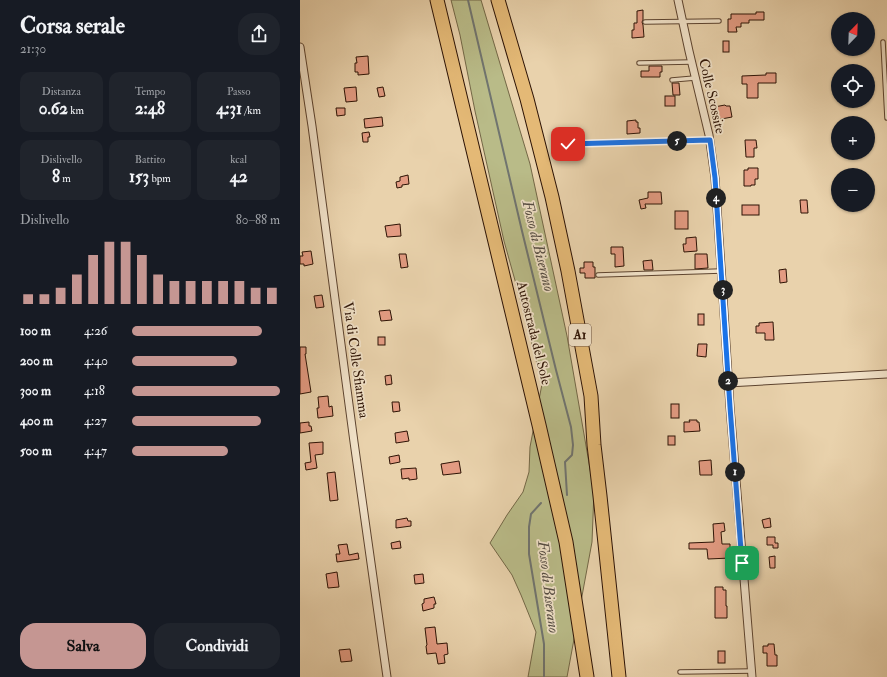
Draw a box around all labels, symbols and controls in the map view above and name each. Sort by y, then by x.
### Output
text: Corsa serale [20,12,125,40]
north arrow [831,12,875,56]
map controls [831,12,875,212]
button: share [238,13,280,55]
text: 21:30 [20,41,46,57]
street label: Colle Scossite [695,57,729,135]
button: locate [831,64,875,108]
text: Distanza [42,85,81,98]
text: Tempo [135,85,165,98]
text: Passo [227,85,250,98]
text: 0.62 [39,98,68,119]
text: 2:48 [135,98,165,119]
text: 4:31 [216,98,242,119]
text: km [68,104,84,117]
text: /km [242,104,261,117]
button: + [831,116,875,160]
pin [551,127,585,161]
pin: 5 [667,131,687,151]
icon: check [557,133,579,155]
text: 5 [675,134,679,147]
text: Dislivello [41,153,82,166]
text: Battito [135,153,165,166]
text: kcal [230,153,247,166]
text: 8 [52,166,60,187]
text: 153 [129,166,149,187]
text: 42 [230,166,248,187]
button: − [831,168,875,212]
text: m [60,172,71,185]
text: bpm [149,172,171,185]
pin: 4 [706,188,726,208]
text: 4 [713,191,719,204]
water label: Fosso di Biserano [517,198,558,293]
text: Dislivello [20,212,69,228]
text: 80–88 m [236,212,280,228]
street label: Autostrada del Sole [513,278,555,387]
pin: 3 [713,280,733,300]
text: 3 [721,283,725,296]
street label: Via di Colle Sfiamma [339,301,373,420]
text: 100 m [20,323,51,339]
text: 4:26 [84,323,107,339]
road number: A1 [569,324,591,346]
text: 200 m [20,353,53,369]
text: 4:40 [84,353,108,369]
pin: 2 [718,371,738,391]
text: 2 [725,374,731,387]
text: 300 m [20,383,51,399]
text: 4:18 [84,383,105,399]
text: 400 m [20,413,53,429]
text: 4:27 [84,413,107,429]
text: 500 m [20,443,52,459]
text: 4:47 [84,443,107,459]
pin: 1 [725,462,745,482]
text: 1 [733,465,737,478]
water label: Fosso di Biserano [533,539,563,634]
pin [725,546,759,580]
icon: arrive [731,552,753,574]
button: Salva [20,623,146,669]
button: Condividi [154,623,280,669]

